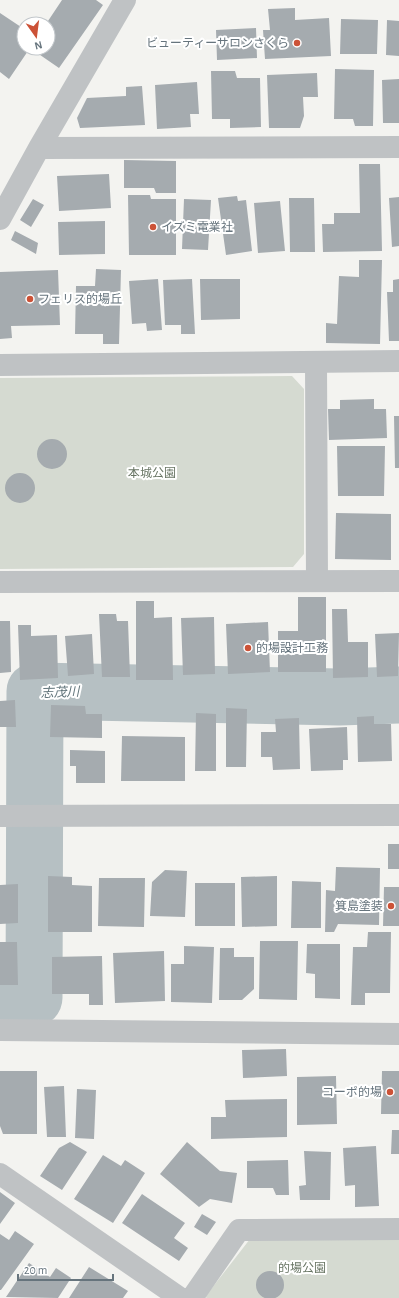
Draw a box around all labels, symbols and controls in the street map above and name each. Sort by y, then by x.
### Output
north arrow [16,16,56,56]
place label: ビューティーサロンさくら [146,37,289,49]
marker: ビューティーサロンさくら [292,38,302,48]
text: N [33,39,43,51]
place label: イズミ電業社 [161,220,233,233]
marker: イズミ電業社 [148,222,158,232]
place label: フェリス的場丘 [38,293,122,305]
marker: フェリス的場丘 [25,294,35,304]
park label: 本城公園 [128,467,176,479]
place label: 的場設計工務 [256,641,328,654]
marker: 的場設計工務 [243,643,253,653]
water label: 志茂川 [40,685,82,700]
place label: 箕島塗装 [335,899,383,912]
marker: 箕島塗装 [386,901,396,911]
place label: コーポ的場 [322,1086,382,1098]
marker: コーポ的場 [385,1087,395,1097]
scale bar [18,1256,113,1282]
park label: 的場公園 [278,1262,326,1274]
text: 20 m [24,1264,47,1276]

